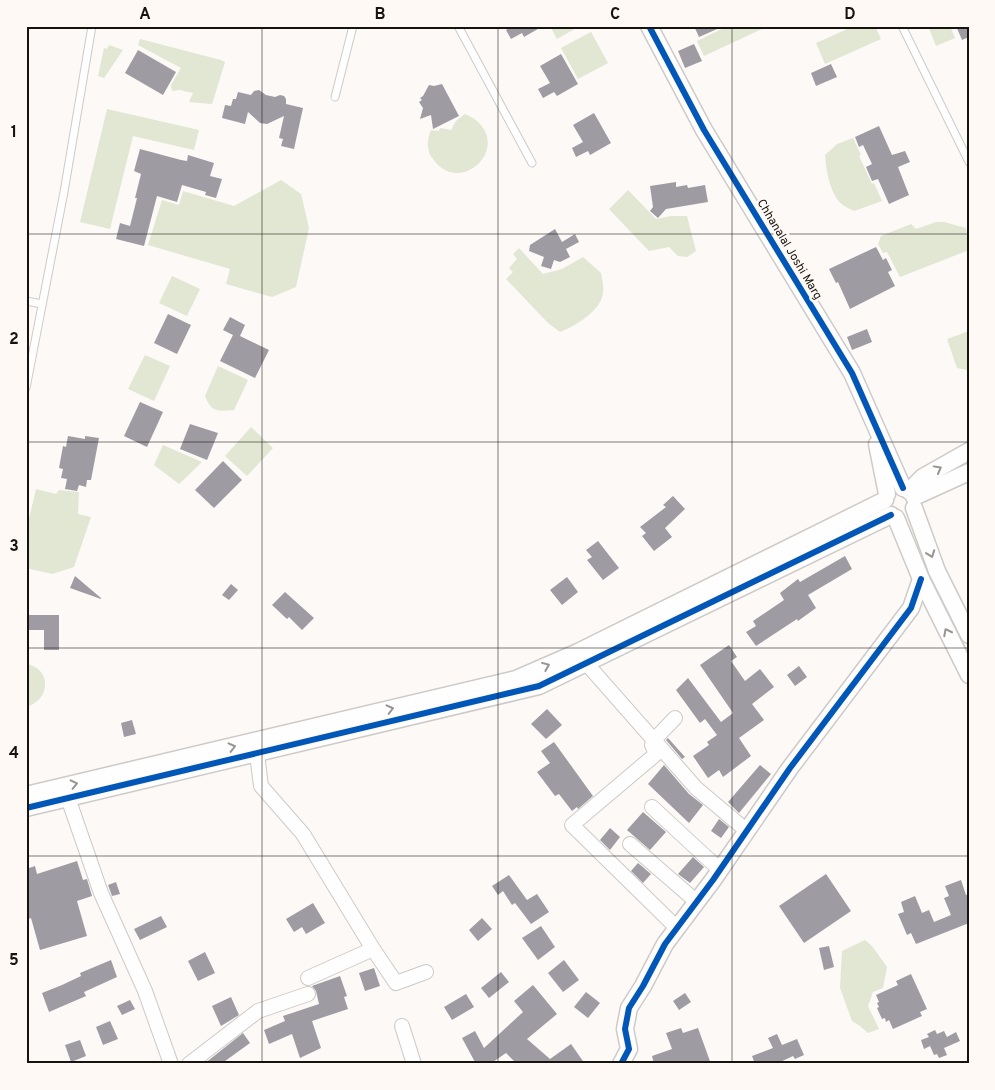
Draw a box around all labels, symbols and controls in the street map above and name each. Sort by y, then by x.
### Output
text: A [139,5,151,25]
text: B [374,5,386,25]
text: C [610,5,620,25]
text: D [844,5,856,25]
text: 1 [11,123,17,143]
street label: Chhanalal Joshi Marg [753,196,826,303]
text: 2 [9,330,19,350]
one-way arrow [932,465,941,475]
text: 3 [9,537,19,557]
one-way arrow [925,549,935,557]
one-way arrow [943,628,953,637]
one-way arrow [541,662,550,672]
one-way arrow [385,704,394,715]
one-way arrow [227,742,236,753]
text: 4 [9,744,19,764]
one-way arrow [69,779,78,790]
text: 5 [9,951,19,971]

